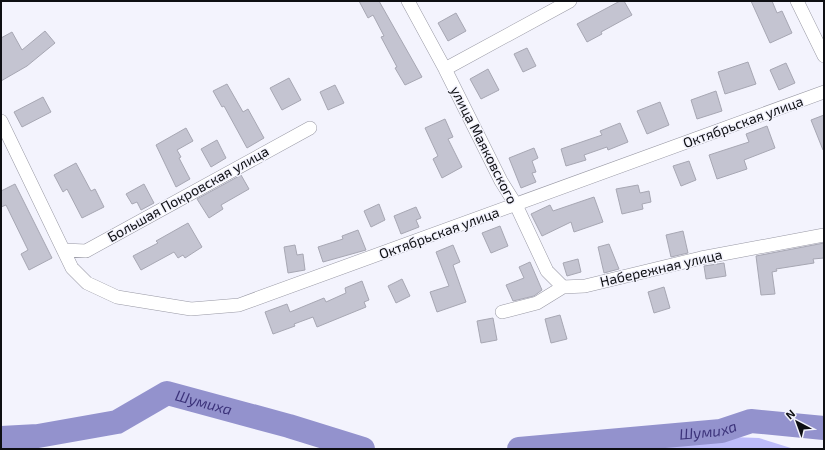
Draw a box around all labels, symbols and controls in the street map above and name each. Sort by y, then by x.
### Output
street label: улица Маяковского [447,83,521,206]
street label: Октябрьская улица [680,92,805,151]
street label: Большая Покровская улица [104,142,271,245]
street label: Октябрьская улица [376,203,501,262]
street label: Набережная улица [598,245,724,290]
water label: Шумиха [173,386,234,418]
north arrow [777,402,817,442]
text: N [783,407,797,422]
water label: Шумиха [678,416,739,443]

